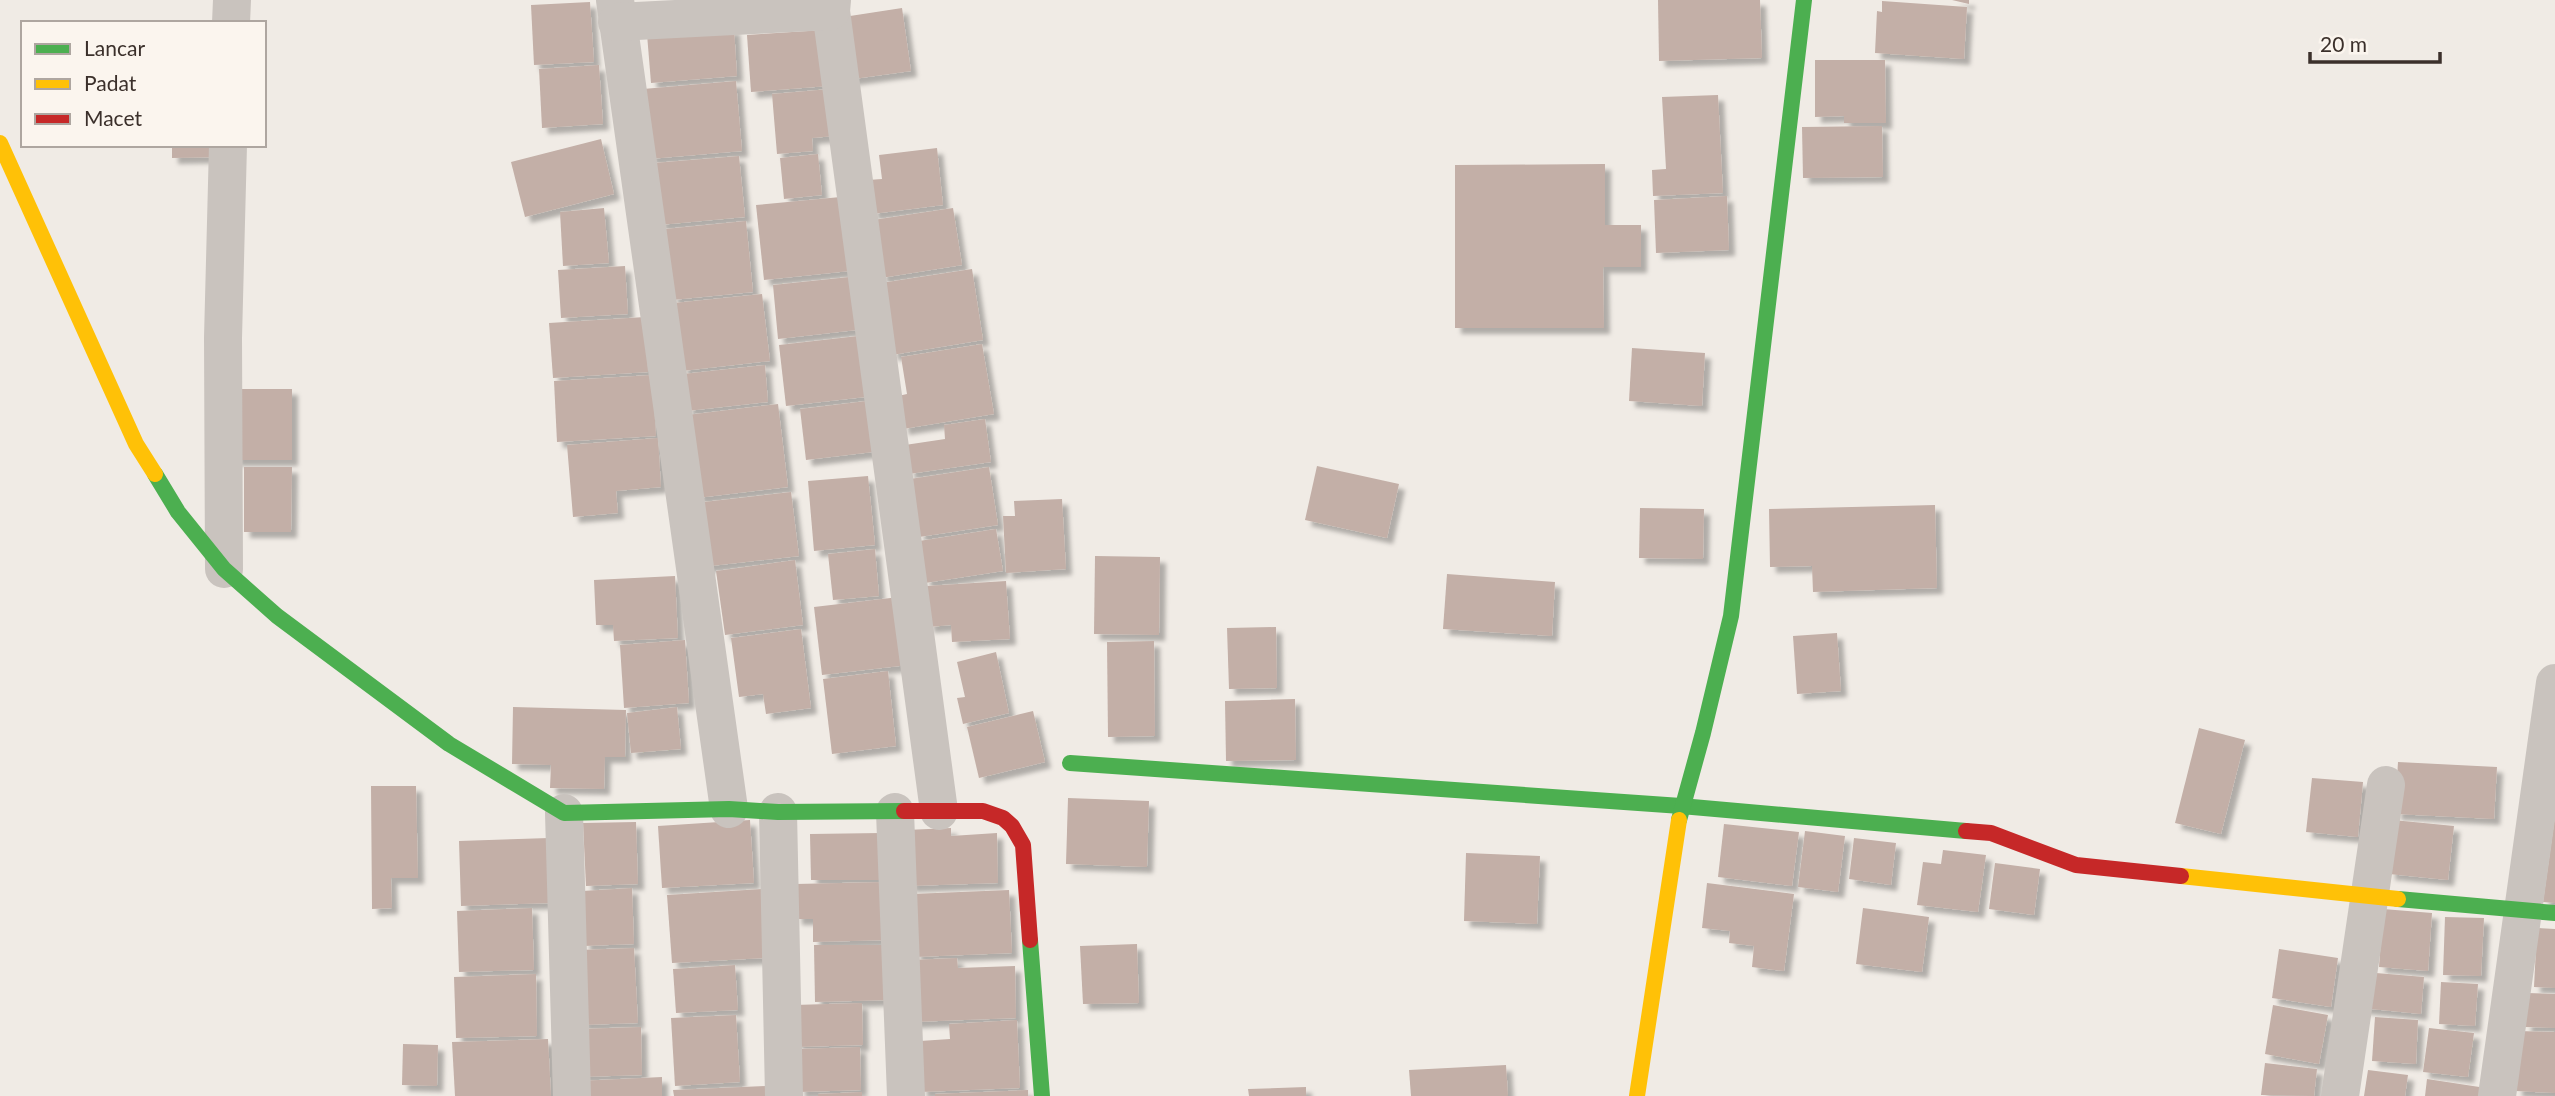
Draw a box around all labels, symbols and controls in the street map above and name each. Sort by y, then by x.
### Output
legend [21,21,266,147]
scale bar [2310,21,2440,65]
text: 20 m [2320,31,2367,56]
text: Lancar [84,35,145,60]
text: Padat [84,70,137,95]
text: Macet [84,105,142,130]

